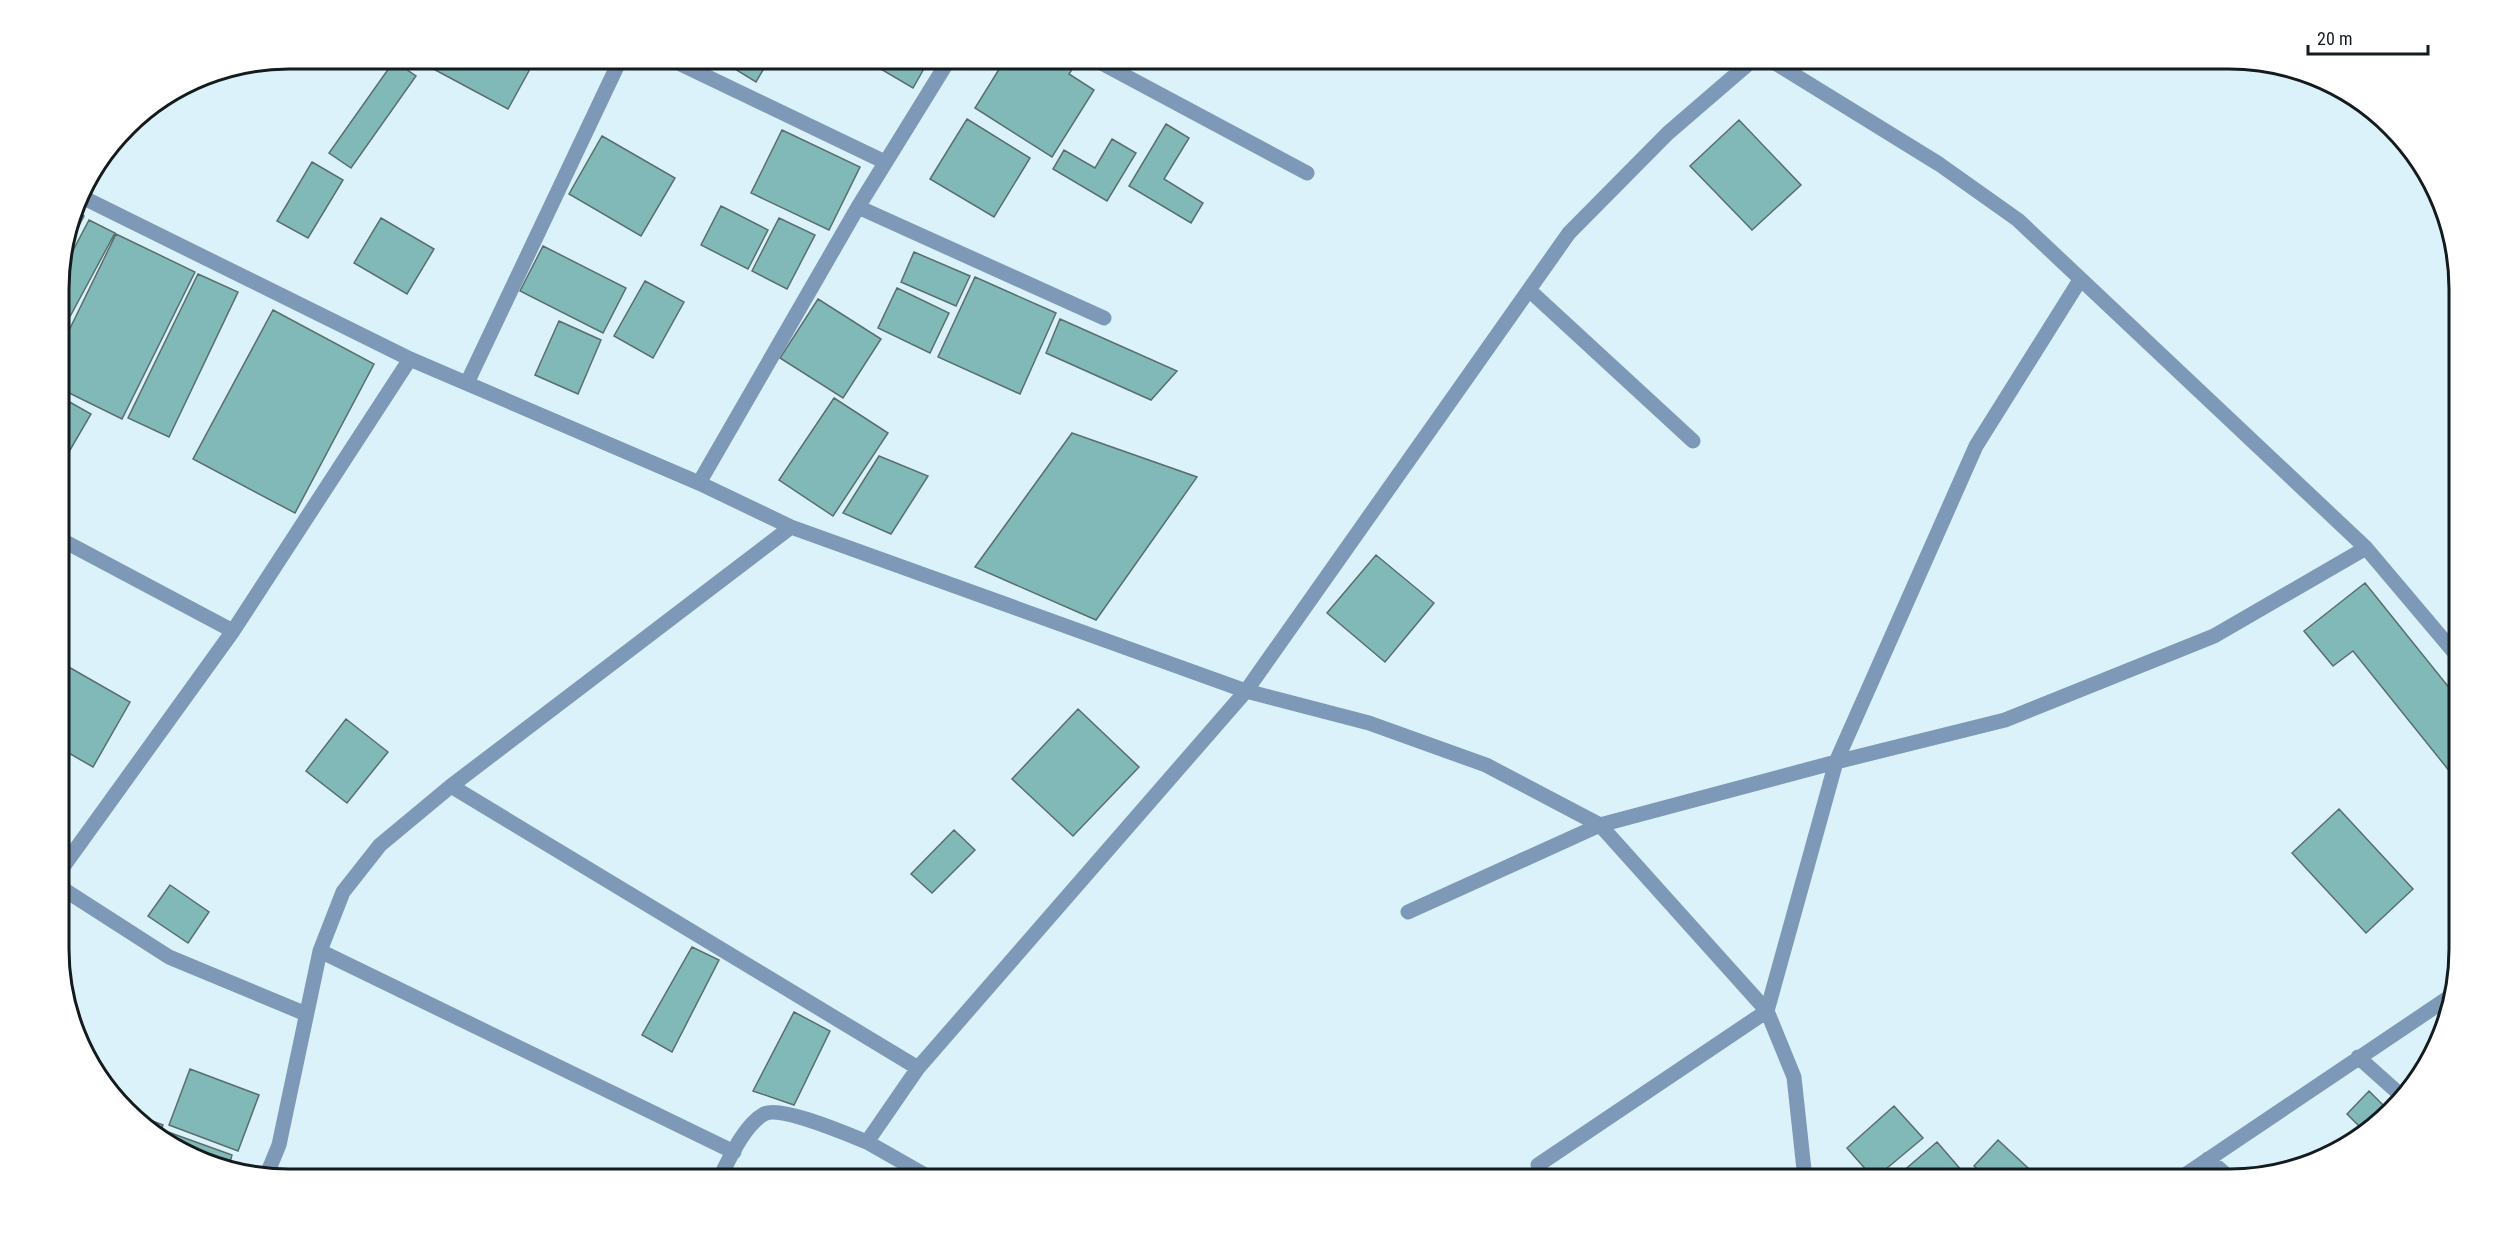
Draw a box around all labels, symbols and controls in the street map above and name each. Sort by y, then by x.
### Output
scale bar [2308,18,2428,56]
text: 20 m [2317,28,2352,49]

